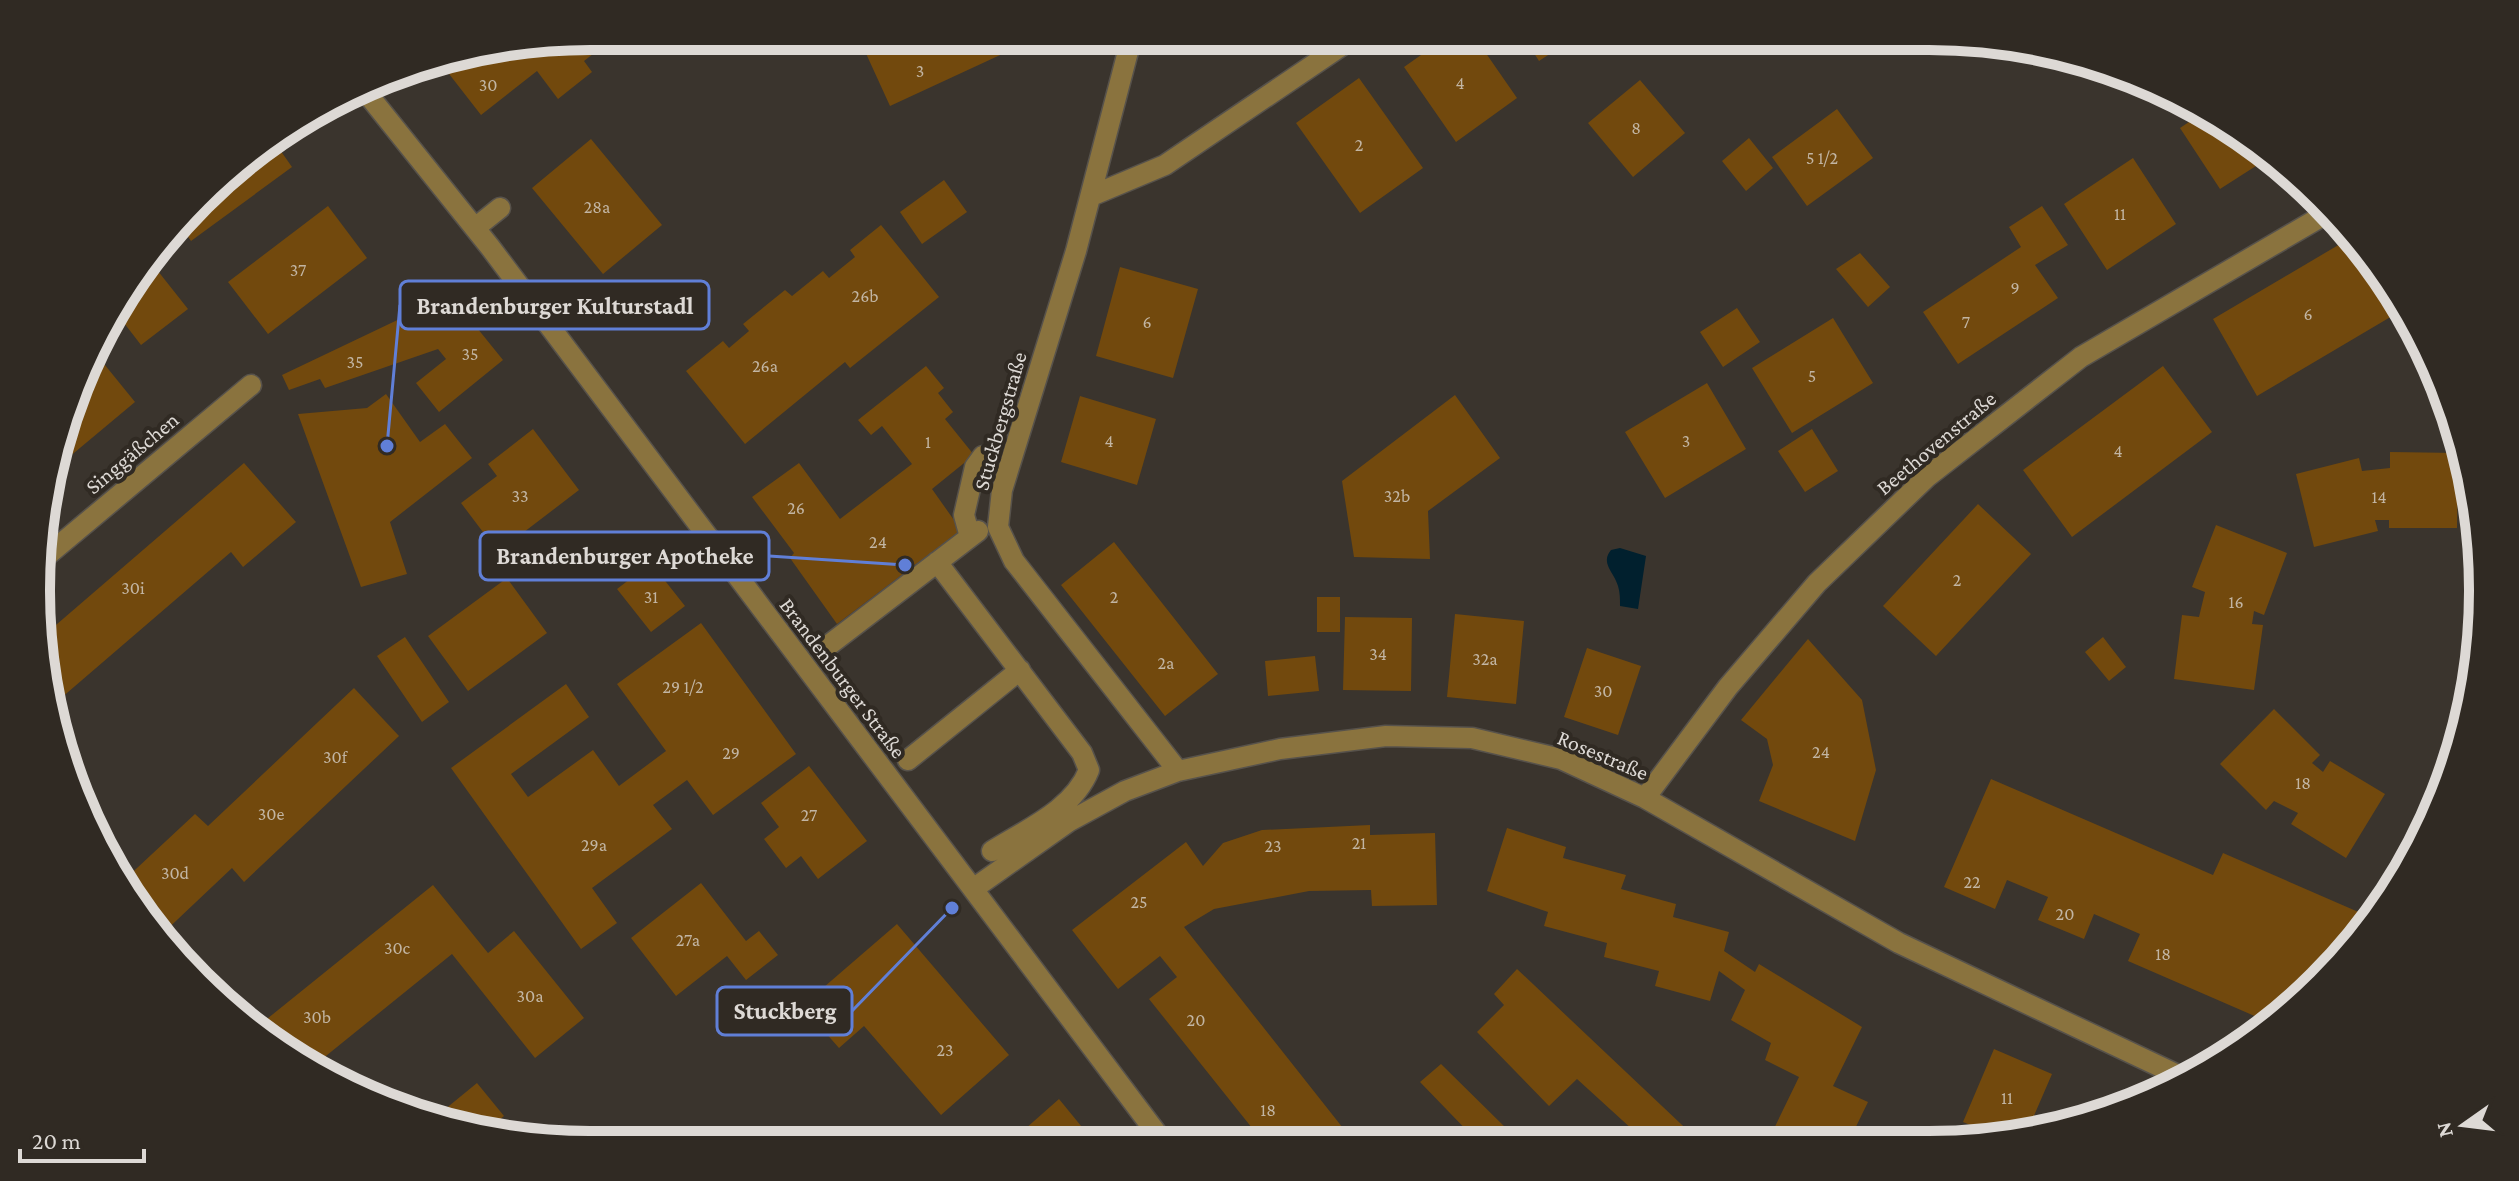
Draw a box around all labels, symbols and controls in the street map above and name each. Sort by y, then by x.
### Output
house number: 3 [916,61,924,81]
house number: 4 [1455,73,1465,93]
house number: 30 [479,75,497,95]
house number: 8 [1631,118,1641,138]
house number: 2 [1355,135,1363,155]
house number: 5 1/2 [1806,148,1838,168]
house number: 28a [584,197,610,217]
house number: 11 [2114,204,2126,224]
house number: 37 [290,260,306,280]
house number: 9 [2010,278,2020,298]
callout: Brandenburger Kulturstadl [400,281,709,329]
house number: 26b [852,286,878,306]
text: Brandenburger Kulturstadl [416,292,694,319]
house number: 6 [2303,304,2313,324]
house number: 6 [1142,312,1152,332]
house number: 7 [1962,312,1970,332]
house number: 35 [461,344,479,364]
street label: Stuckbergstraße [968,349,1032,493]
house number: 35 [346,352,364,372]
house number: 26a [752,356,778,376]
house number: 5 [1808,366,1816,386]
street label: Beethovenstraße [1871,386,2001,500]
street label: Singgäßchen [80,407,184,499]
house number: 4 [1104,431,1114,451]
house number: 3 [1682,431,1690,451]
house number: 1 [925,432,931,452]
house number: 4 [2113,441,2123,461]
house number: 33 [512,486,529,506]
house number: 32b [1384,486,1410,506]
house number: 14 [2371,487,2387,507]
house number: 26 [787,498,805,518]
callout: Brandenburger Apotheke [480,532,769,580]
house number: 24 [869,532,887,552]
text: Brandenburger Apotheke [496,542,754,569]
house number: 2 [1953,570,1961,590]
house number: 30i [121,578,145,598]
house number: 31 [644,587,658,607]
house number: 2 [1110,587,1118,607]
house number: 16 [2228,592,2244,612]
street label: Brandenburger Straße [775,593,911,763]
house number: 34 [1369,644,1387,664]
house number: 32a [1472,649,1498,669]
house number: 2a [1158,653,1174,673]
house number: 29 1/2 [662,677,704,697]
house number: 30 [1594,681,1612,701]
street label: Rosestraße [1554,725,1652,785]
house number: 24 [1812,742,1830,762]
house number: 29 [722,743,740,763]
house number: 30f [323,747,349,767]
house number: 18 [2295,773,2311,793]
house number: 30e [258,804,284,824]
house number: 27 [801,805,817,825]
house number: 21 [1352,833,1366,853]
house number: 29a [581,835,607,855]
house number: 23 [1264,836,1282,856]
house number: 30d [161,863,190,883]
house number: 22 [1963,872,1981,892]
house number: 25 [1130,892,1148,912]
house number: 20 [2056,904,2074,924]
house number: 27a [676,930,700,950]
house number: 30c [384,938,411,958]
house number: 18 [2155,944,2171,964]
house number: 30a [516,986,544,1006]
callout: Stuckberg [717,987,852,1035]
text: Stuckberg [733,997,837,1024]
house number: 30b [303,1007,331,1027]
house number: 20 [1187,1010,1205,1030]
house number: 23 [936,1040,954,1060]
north arrow [2423,1085,2503,1165]
house number: 11 [2001,1088,2013,1108]
house number: 18 [1260,1100,1276,1120]
scale bar [20,1113,144,1163]
text: N [2430,1119,2458,1140]
text: 20 m [32,1127,81,1154]

